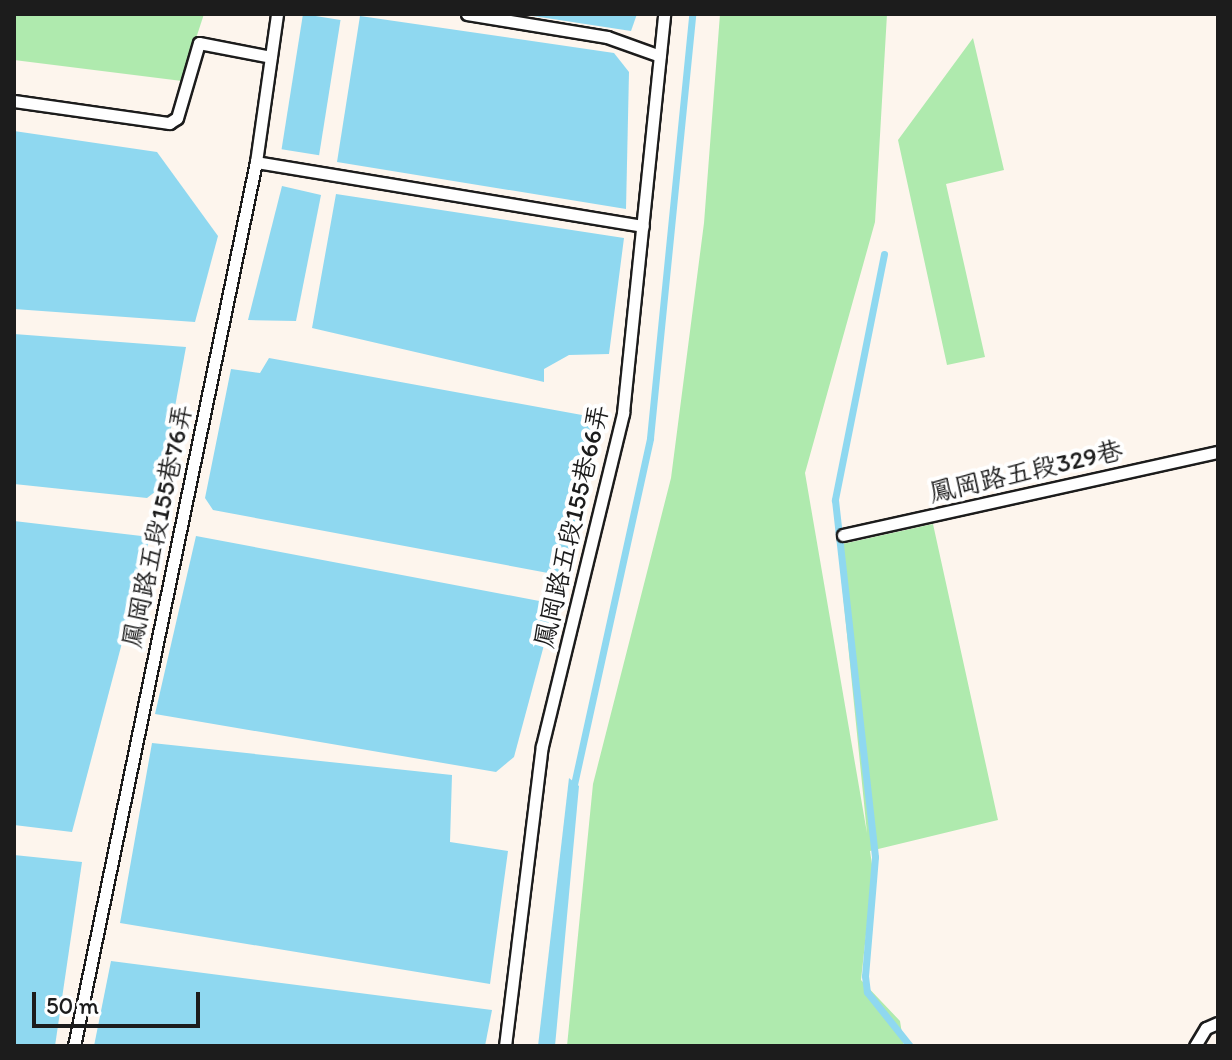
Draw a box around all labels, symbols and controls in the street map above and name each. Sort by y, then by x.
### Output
street label: 鳳岡路五段155巷76弄 [117,401,199,651]
street label: 鳳岡路五段155巷66弄 [529,401,615,651]
street label: 鳳岡路五段329巷 [926,435,1126,509]
scale bar [36,976,204,1026]
text: 50 m [46,991,99,1020]

